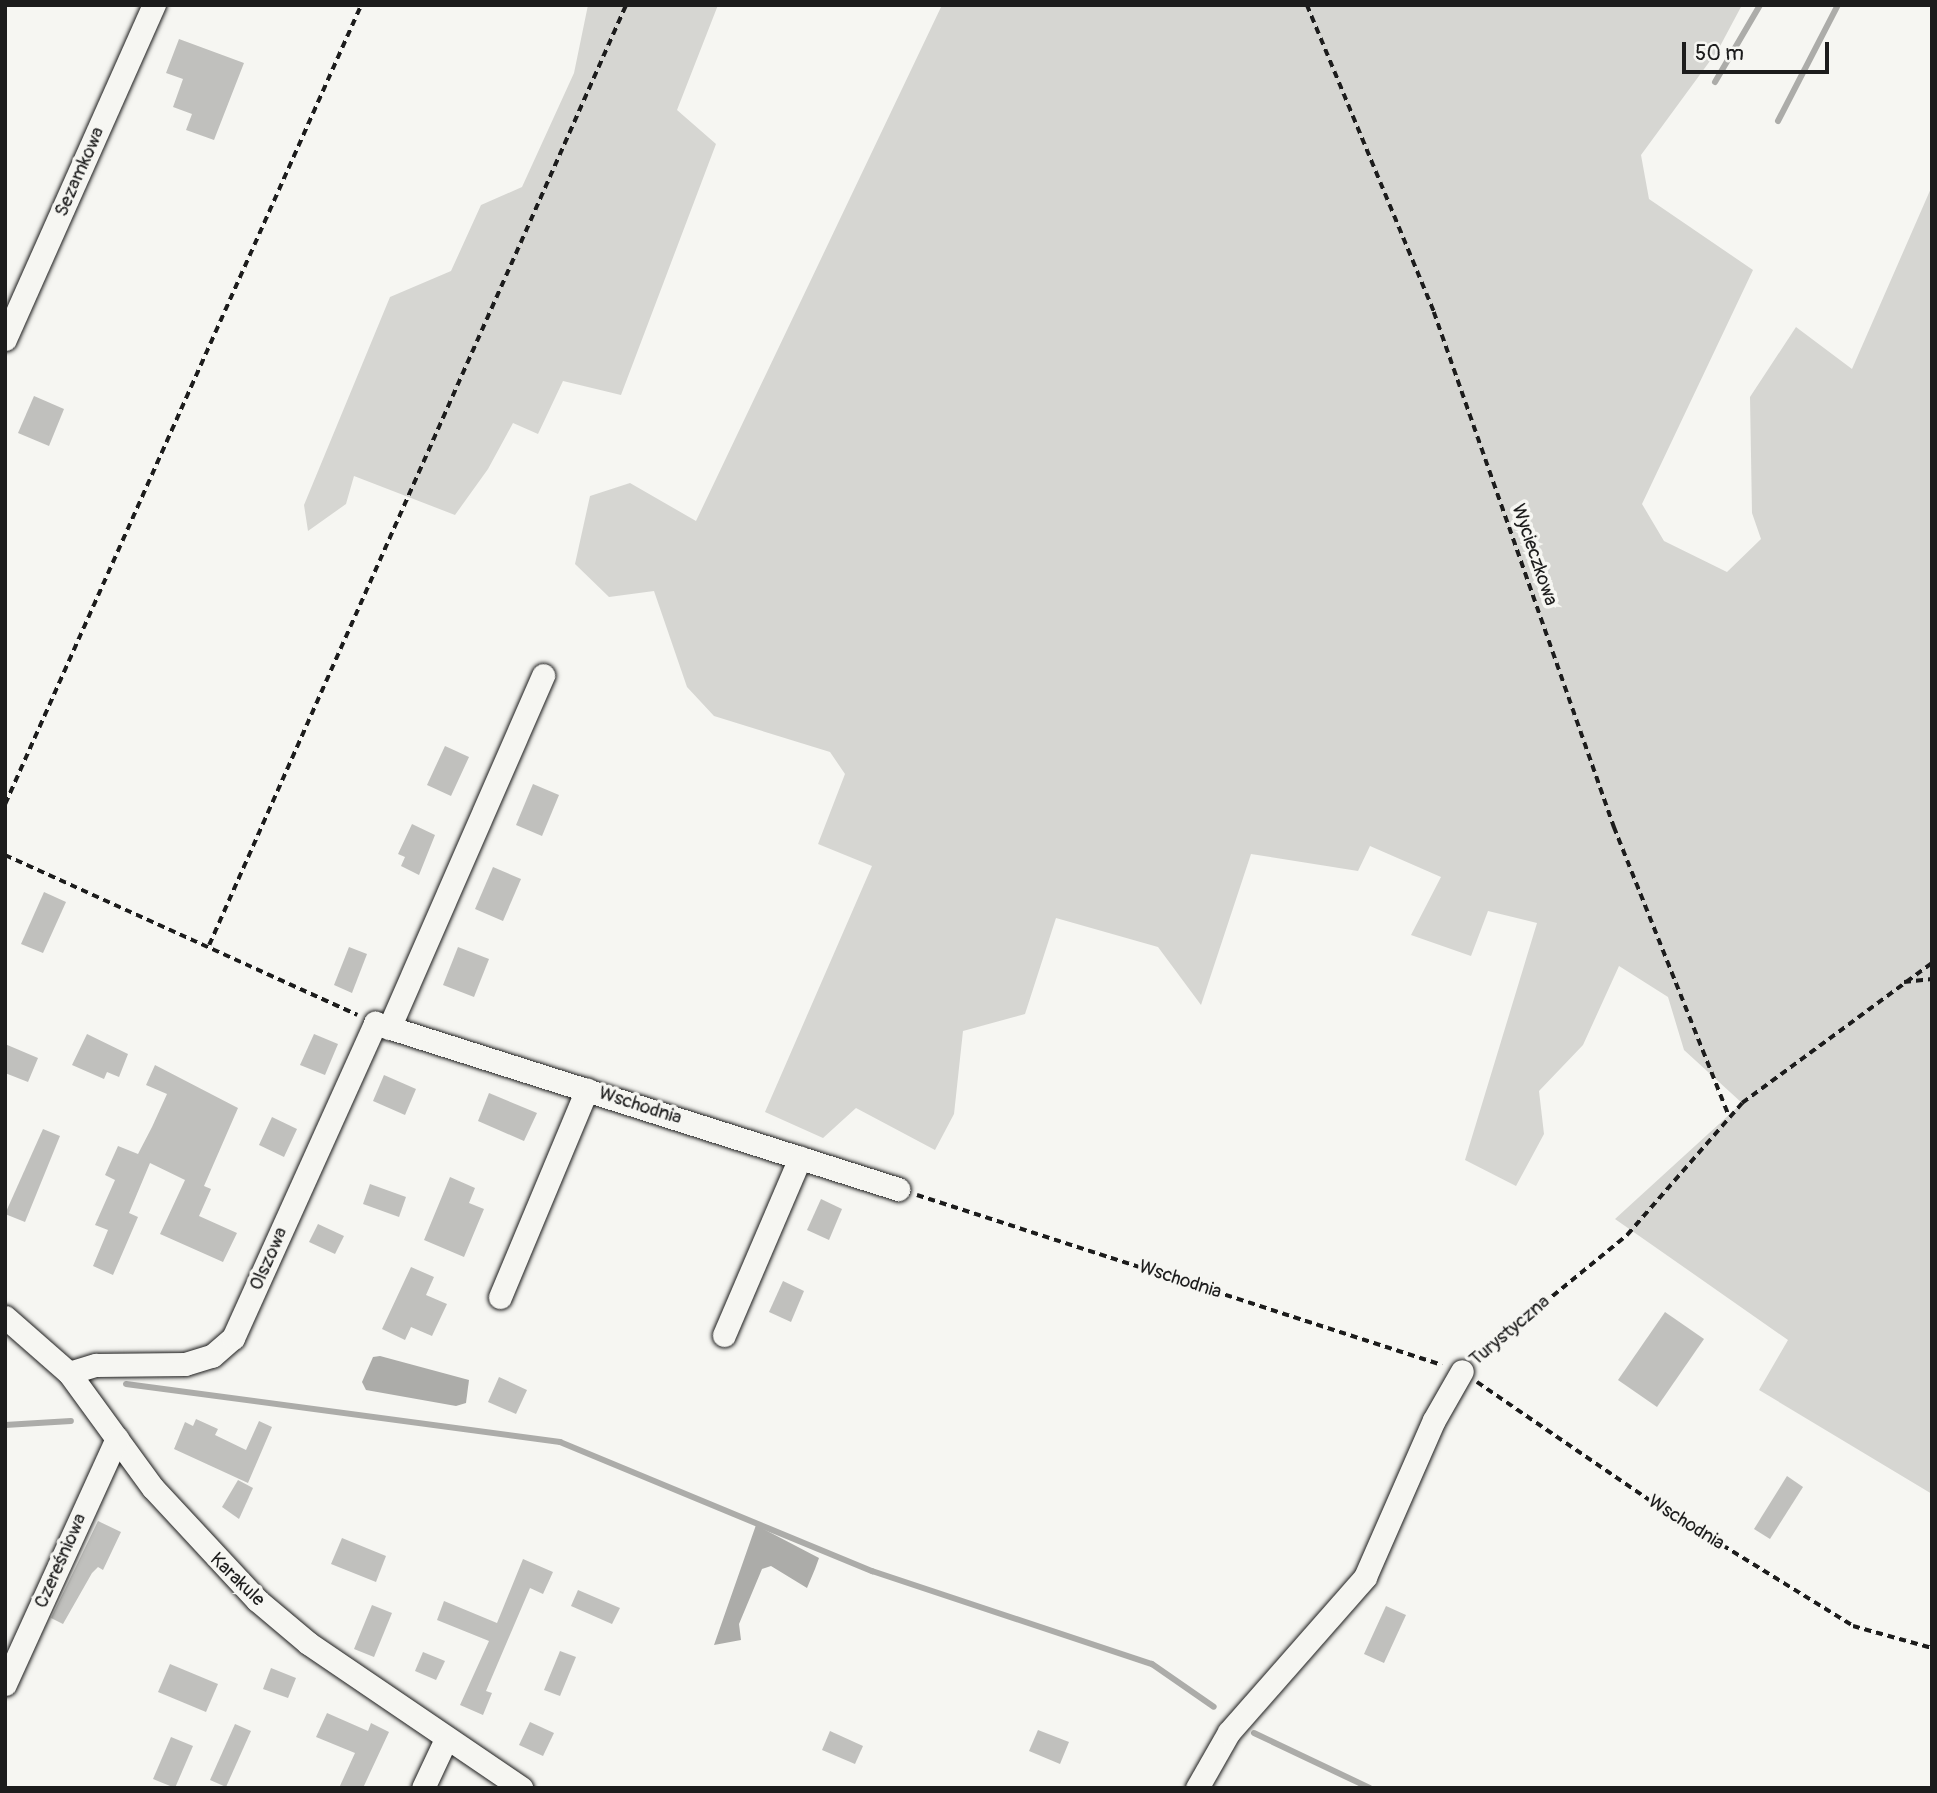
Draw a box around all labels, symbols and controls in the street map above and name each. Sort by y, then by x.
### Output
scale bar [1685,28,1832,72]
text: 50 m [1695,40,1744,67]
street label: Sezamkowa [50,124,110,220]
street label: Wycieczkowa [1506,501,1562,609]
street label: Wschodnia [596,1082,684,1130]
street label: Olszowa [245,1224,293,1294]
street label: Wschodnia [1136,1256,1224,1304]
street label: Turystyczna [1465,1291,1555,1371]
street label: Wschodnia [1644,1491,1728,1555]
street label: Czereśniowa [30,1510,92,1612]
street label: Karakule [205,1548,269,1612]

